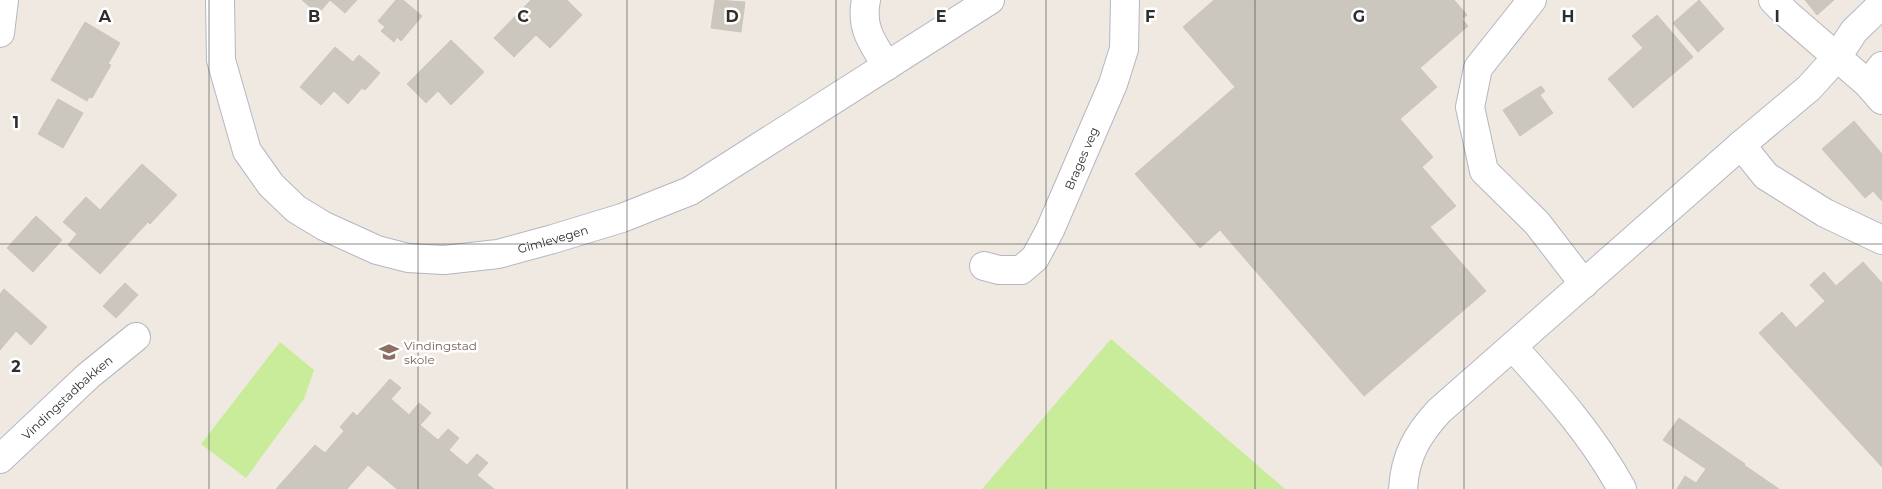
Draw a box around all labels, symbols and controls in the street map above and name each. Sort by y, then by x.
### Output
text: A [98,7,112,26]
text: B [308,7,320,26]
text: C [517,7,529,26]
text: D [725,7,739,26]
text: E [936,7,946,26]
text: F [1145,7,1155,26]
text: G [1353,7,1365,26]
text: H [1562,7,1574,26]
text: I [1774,7,1780,26]
text: 1 [13,113,19,132]
street label: Brages veg [1061,124,1101,192]
street label: Gimlevegen [516,221,590,256]
place label: Vindingstad skole [404,338,477,367]
school or university icon: Vindingstad skole [378,341,400,363]
street label: Vindingstadbakken [18,352,115,442]
text: 2 [11,357,21,376]

